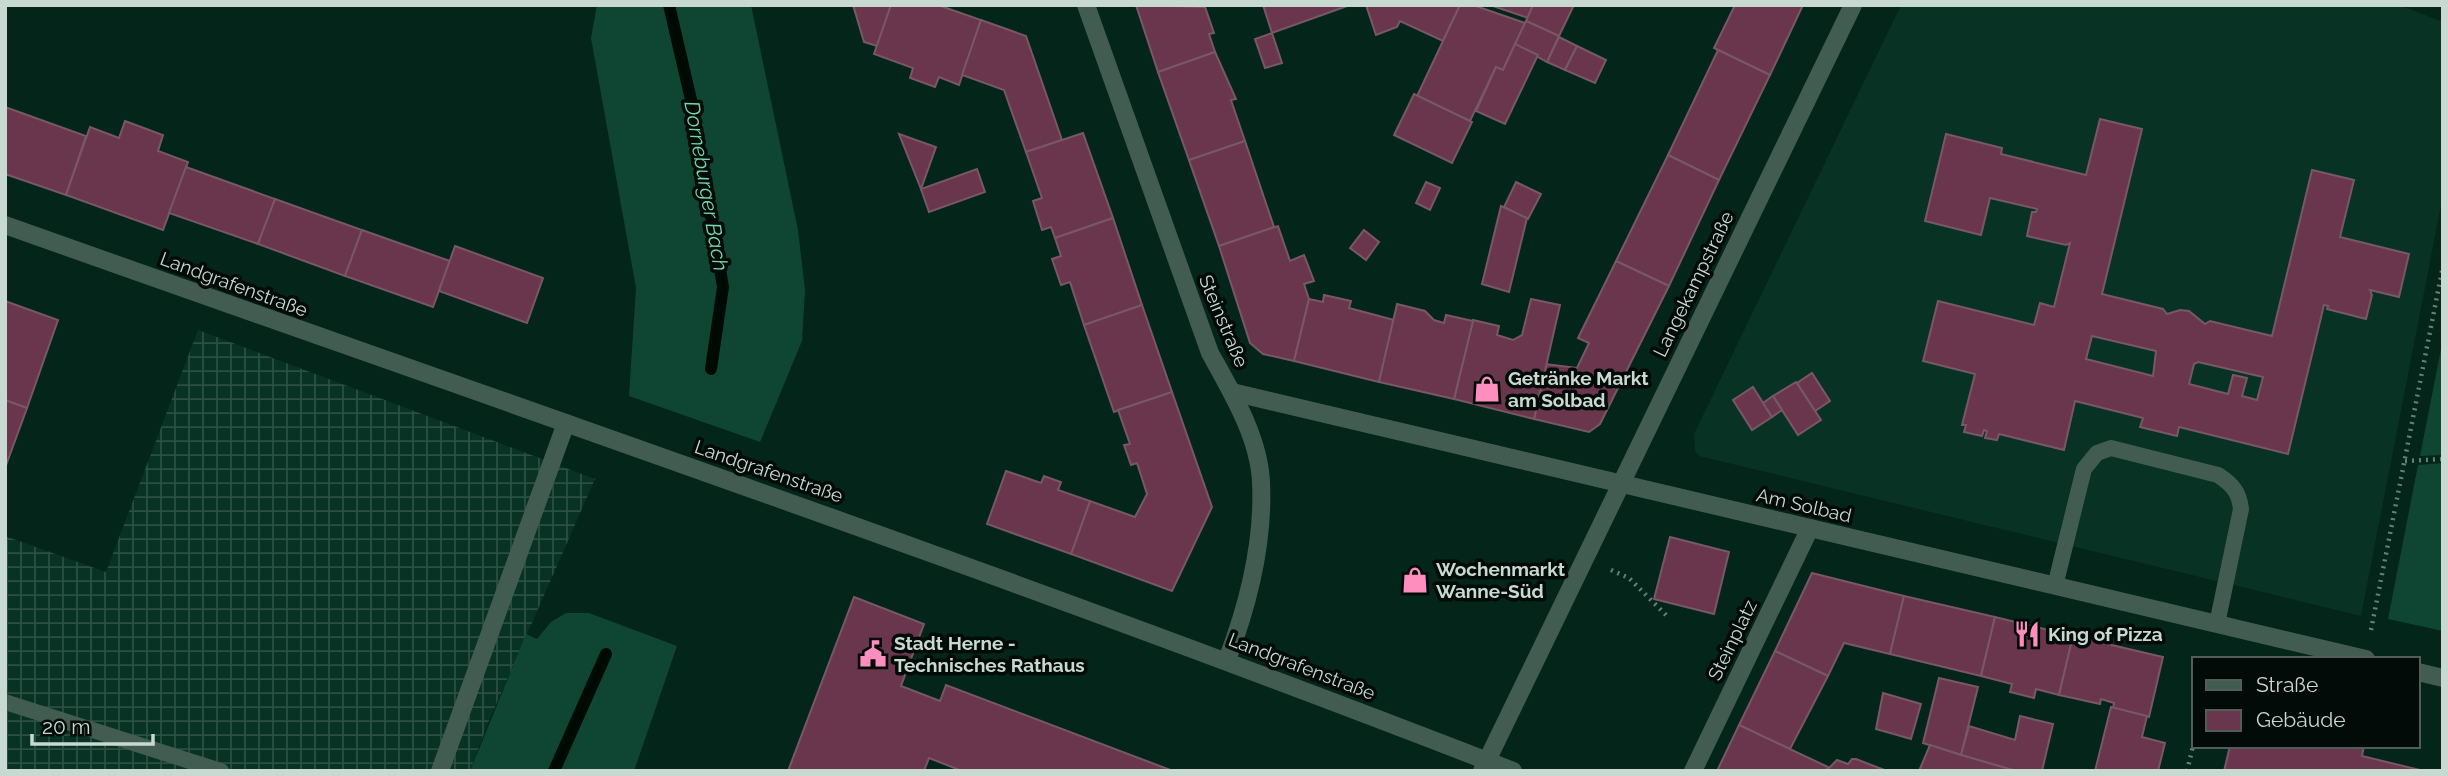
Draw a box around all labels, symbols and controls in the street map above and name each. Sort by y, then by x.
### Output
water label: Dorneburger Bach [679,99,734,273]
street label: Langekampstraße [1648,208,1738,360]
street label: Landgrafenstraße [157,247,311,321]
street label: Steinstraße [1195,272,1253,370]
place label: Getränke Markt am Solbad [1508,367,1649,411]
shop icon: Getränke Markt am Solbad [1472,374,1502,404]
street label: Landgrafenstraße [692,435,846,507]
street label: Am Solbad [1754,483,1854,527]
place label: Wochenmarkt Wanne-Süd [1436,558,1566,602]
shop icon: Wochenmarkt Wanne-Süd [1400,565,1430,595]
street label: Steinplatz [1703,596,1761,684]
restaurant icon: King of Pizza [2012,619,2042,649]
place label: King of Pizza [2048,623,2163,645]
street label: Landgrafenstraße [1226,628,1378,704]
place label: Stadt Herne - Technisches Rathaus [894,632,1085,676]
public building icon: Stadt Herne - Technisches Rathaus [858,639,888,669]
legend [2192,657,2420,748]
text: Straße [2256,672,2318,697]
scale bar [32,702,152,746]
text: Gebäude [2256,707,2346,732]
text: 20 m [42,714,90,739]

